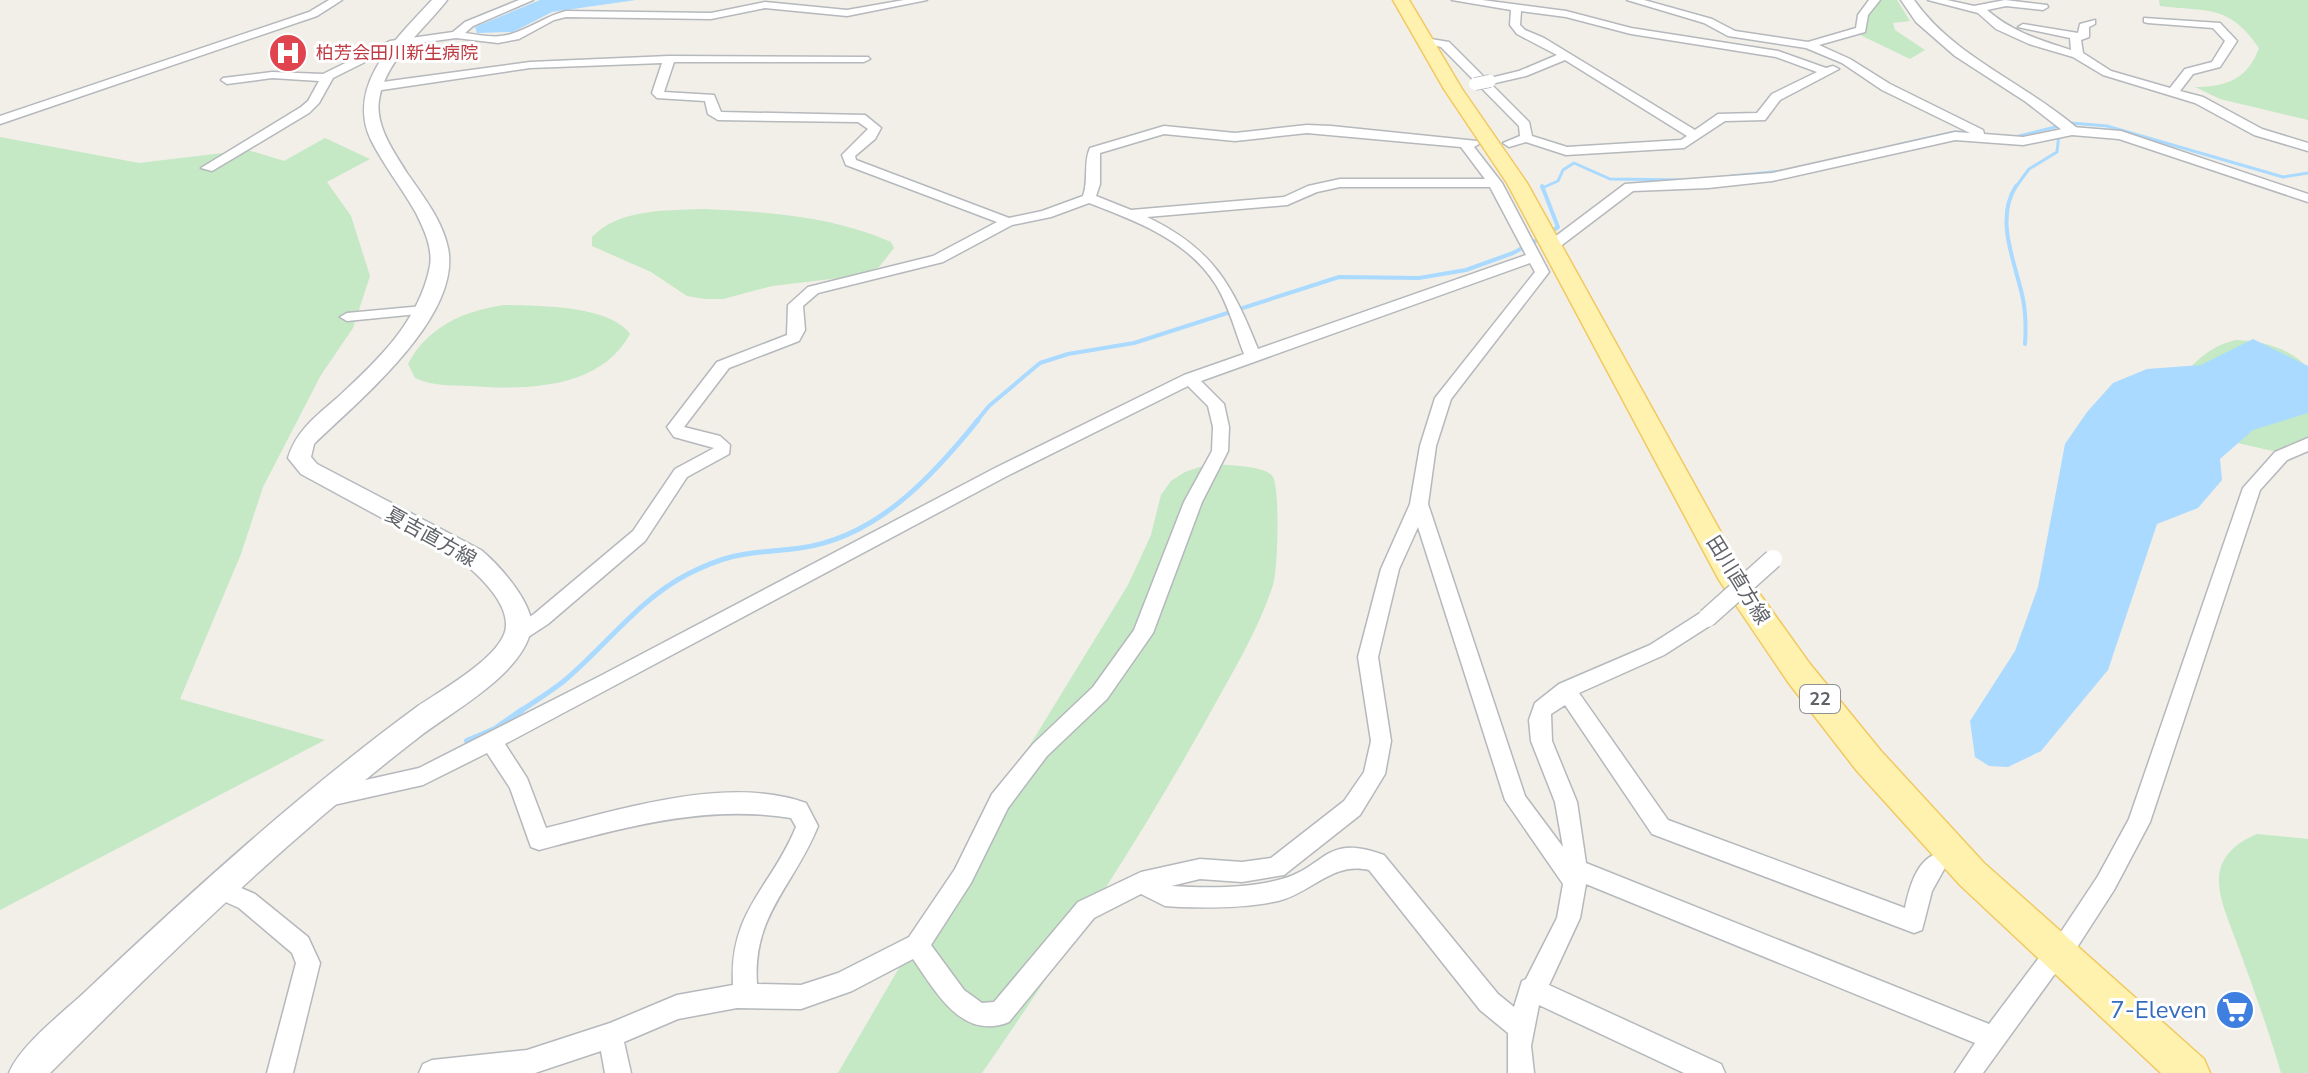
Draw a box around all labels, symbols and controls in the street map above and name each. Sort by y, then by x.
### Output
hospital icon: 柏芳会田川新生病院 [267,32,309,74]
place label: 柏芳会田川新生病院 [316,41,478,65]
street label: 夏吉直方線 [381,501,481,573]
street label: 田川直方線 [1700,530,1776,630]
road number: 22 [1800,685,1840,713]
supermarket icon: 7-Eleven [2214,989,2256,1031]
place label: 7-Eleven [2110,994,2207,1026]

